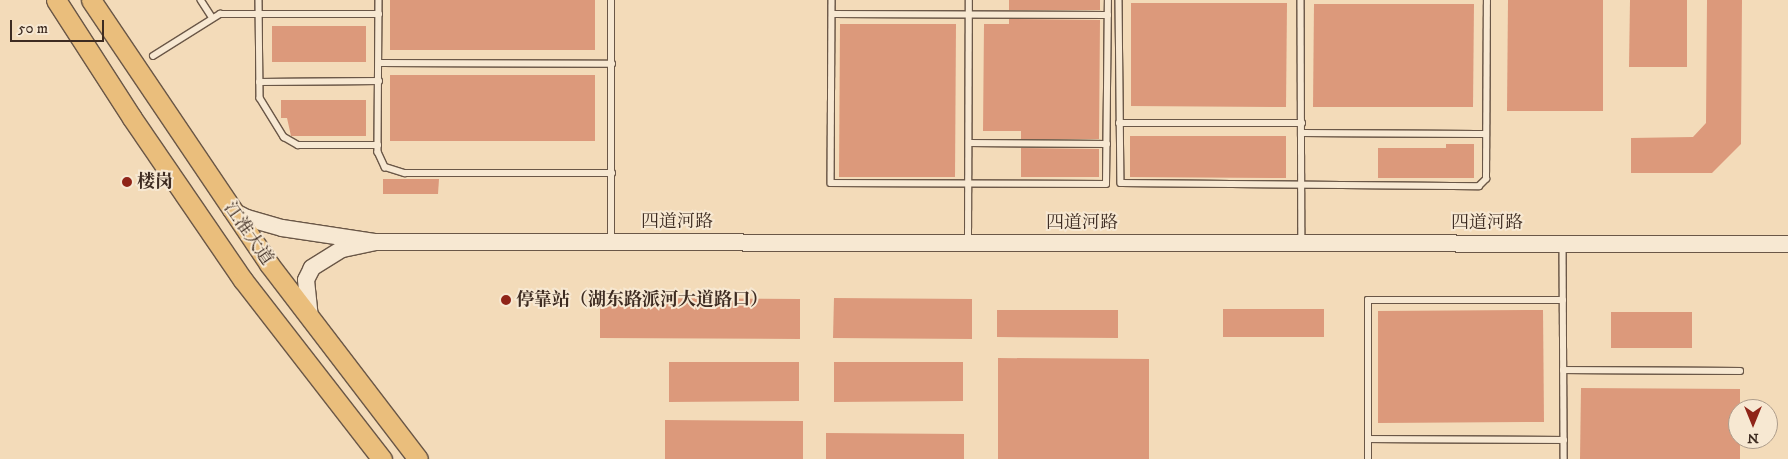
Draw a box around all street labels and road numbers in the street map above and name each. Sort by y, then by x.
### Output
street label: 江淮大道 [219,198,277,270]
street label: 四道河路 [641,211,713,233]
street label: 四道河路 [1046,212,1118,234]
street label: 四道河路 [1451,212,1523,234]

